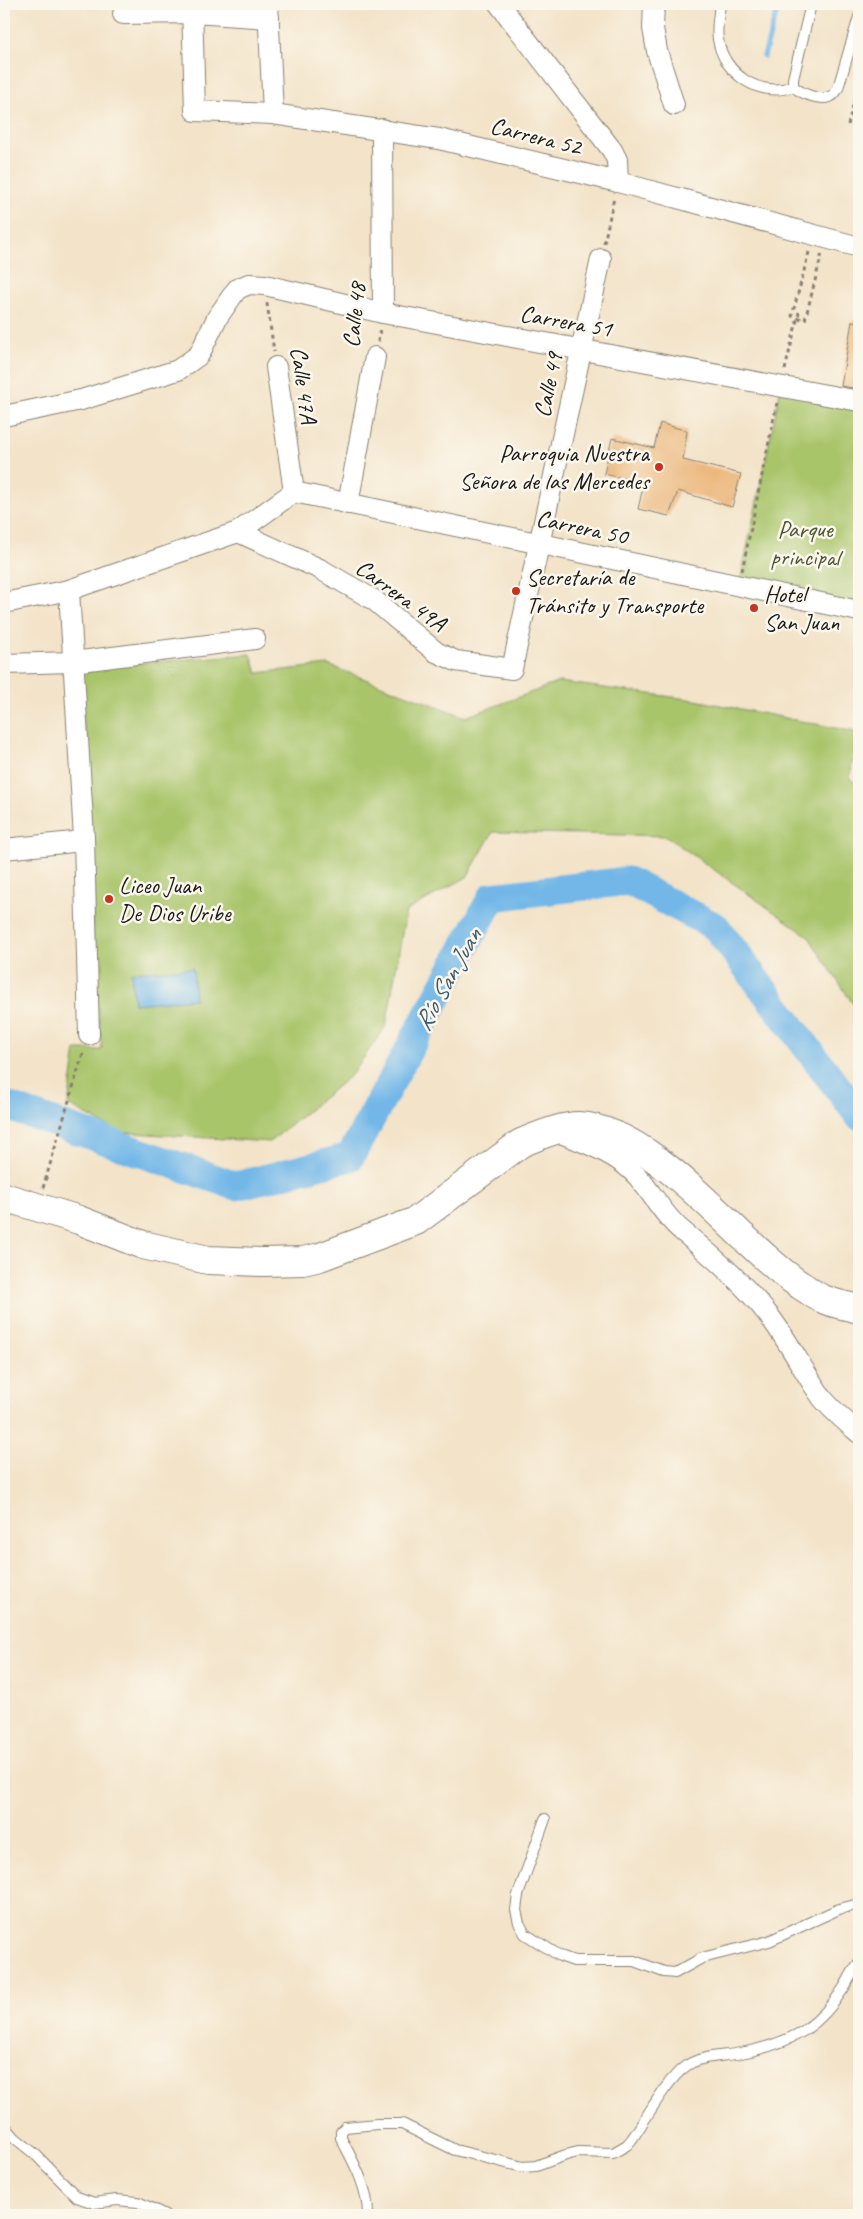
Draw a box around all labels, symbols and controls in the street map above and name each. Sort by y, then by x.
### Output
street label: Carrera 52 [487,110,587,162]
street label: Calle 48 [336,279,373,349]
street label: Carrera 51 [518,298,615,344]
street label: Calle 47A [284,345,324,426]
street label: Calle 49 [527,348,570,420]
place label: Parroquia Nuestra Señora de las Mercedes [459,438,651,496]
marker: Parroquia Nuestra Señora de las Mercedes [653,461,665,473]
street label: Carrera 50 [533,503,633,552]
park label: Parque principal [771,514,843,572]
street label: Carrera 49A [350,552,453,639]
place label: Secretaría de Tránsito y Transporte [526,562,705,620]
place label: Hotel San Juan [764,579,840,637]
marker: Secretaría de Tránsito y Transporte [510,585,522,597]
marker: Hotel San Juan [748,602,760,614]
place label: Liceo Juan De Dios Uribe [119,870,233,928]
marker: Liceo Juan De Dios Uribe [103,893,115,905]
water label: Río San Juan [407,921,490,1036]

